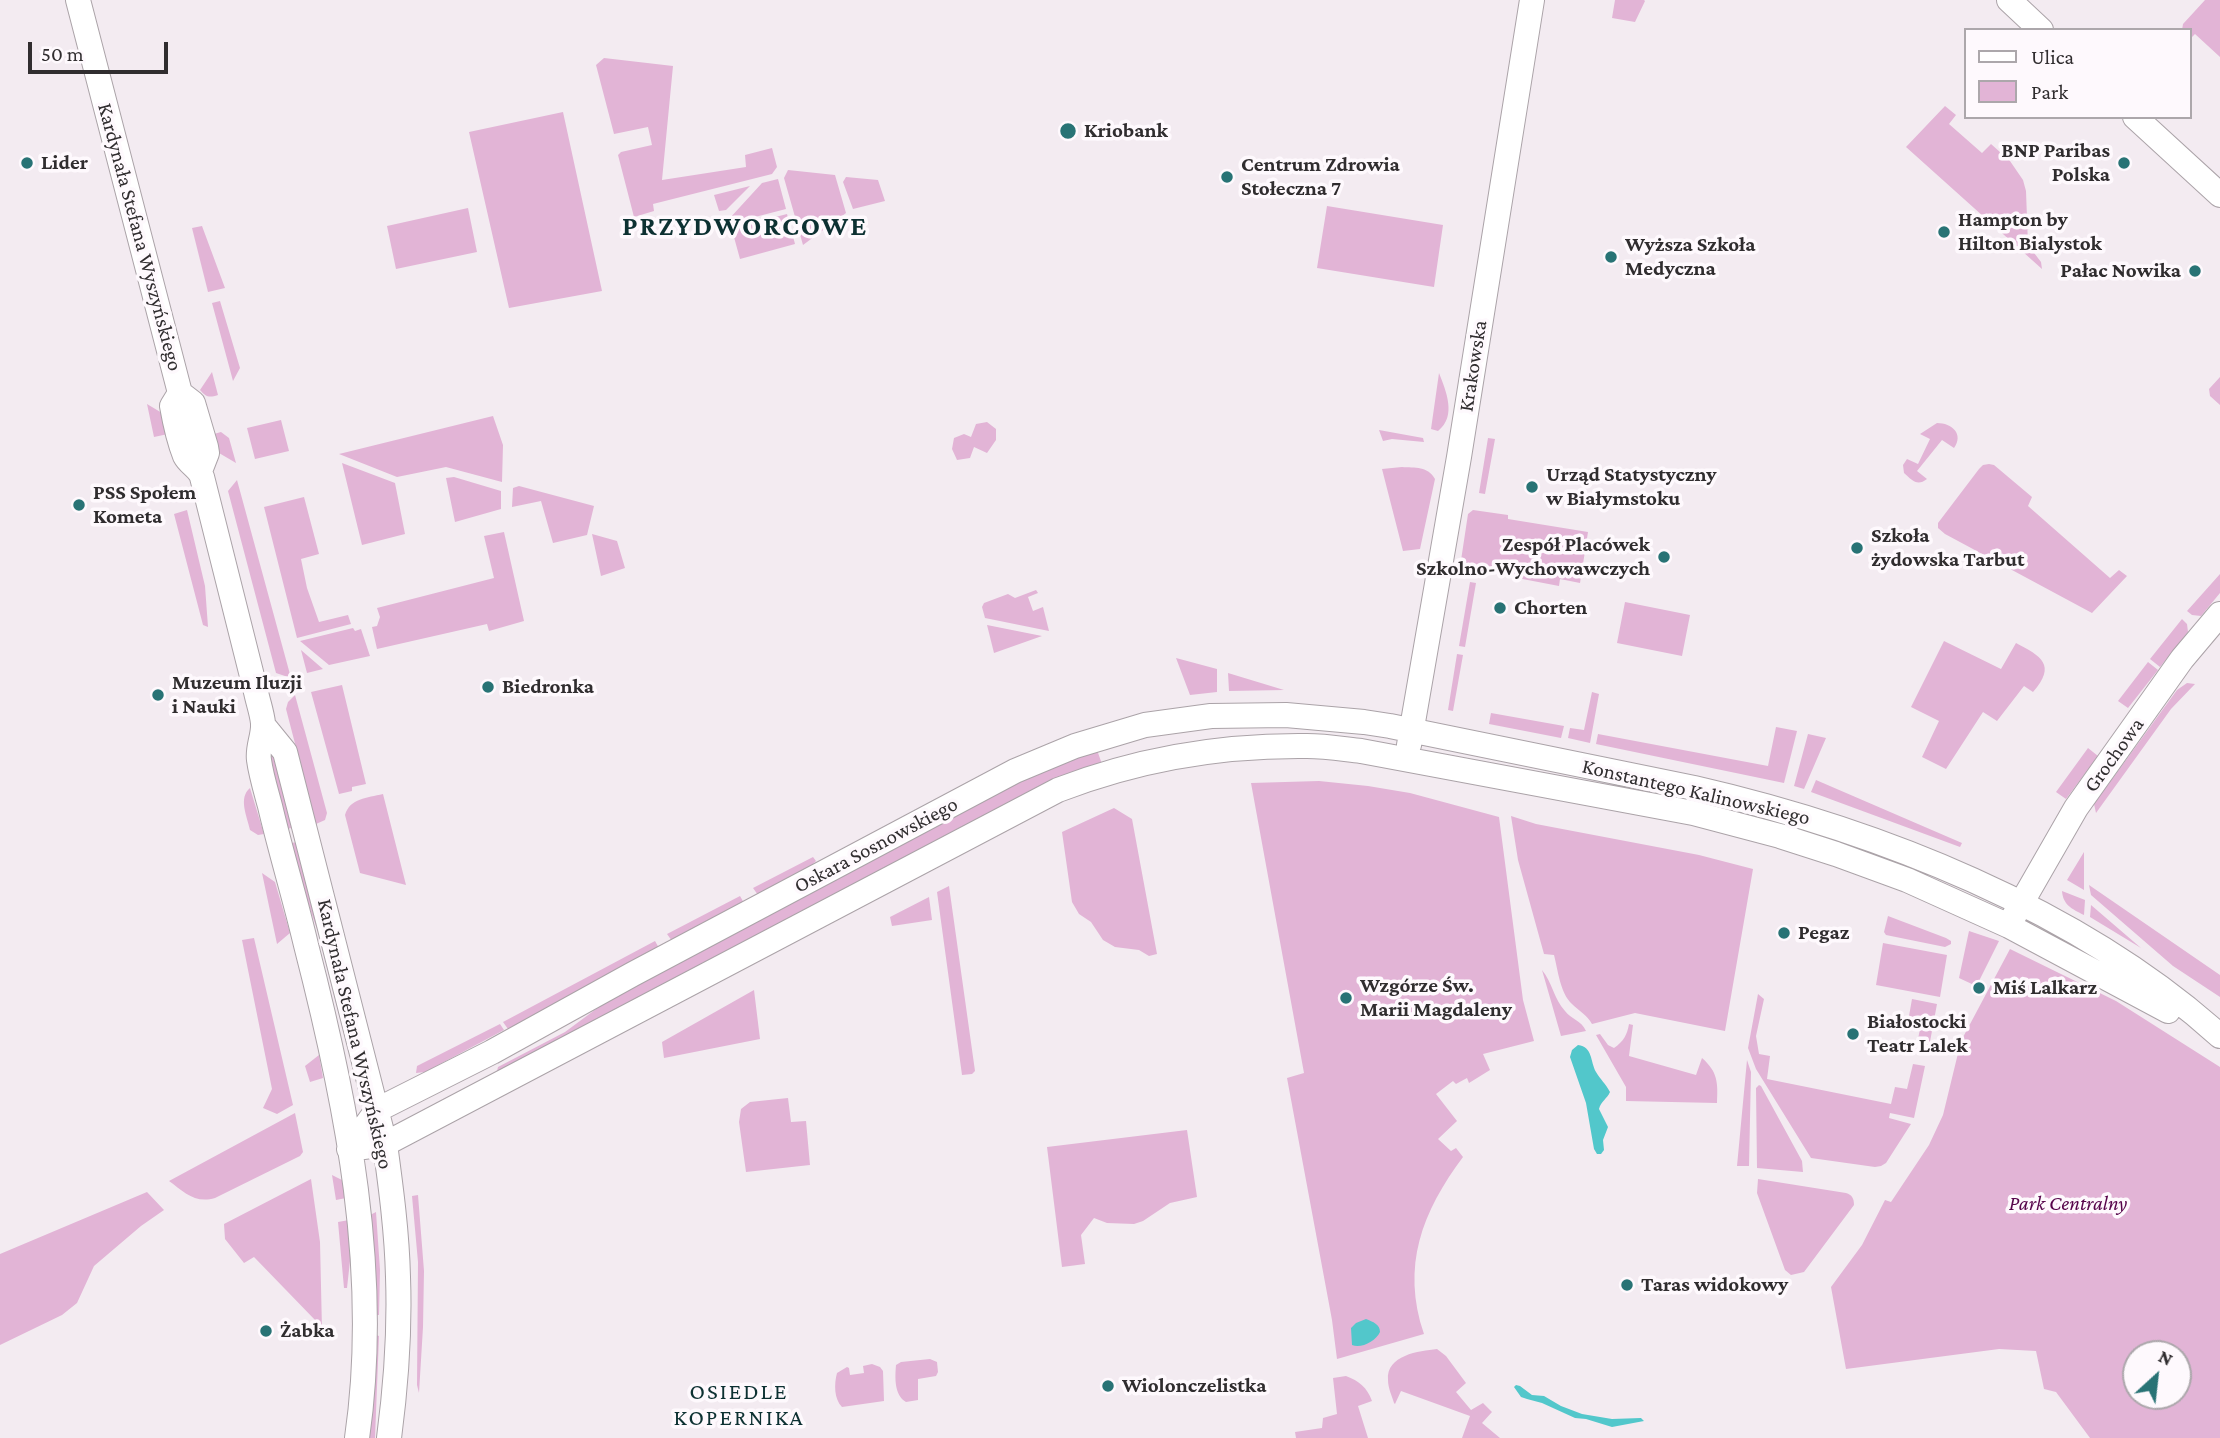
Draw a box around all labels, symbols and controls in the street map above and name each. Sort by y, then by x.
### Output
scale bar [32,28,172,72]
legend [1965,28,2192,119]
text: 50 m [41,42,84,66]
text: Ulica [2031,45,2074,69]
text: Park [2031,80,2068,104]
street label: Kardynała Stefana Wyszyńskiego [92,100,188,374]
place label: Kriobank [1084,118,1168,144]
marker: Kriobank [1058,121,1078,141]
place label: BNP Paribas Polska [2001,138,2110,188]
place label: Lider [41,150,88,176]
place label: Centrum Zdrowia Stołeczna 7 [1241,152,1400,202]
marker: Lider [19,155,35,171]
marker: BNP Paribas Polska [2116,155,2132,171]
marker: Centrum Zdrowia Stołeczna 7 [1219,169,1235,185]
place label: Hampton by Hilton Bialystok [1958,207,2102,257]
district label: PRZYDWORCOWE [623,209,867,243]
marker: Hampton by Hilton Bialystok [1936,224,1952,240]
place label: Wyższa Szkoła Medyczna [1625,232,1755,282]
marker: Wyższa Szkoła Medyczna [1603,249,1619,265]
place label: Pałac Nowika [2060,258,2181,284]
marker: Pałac Nowika [2187,263,2203,279]
street label: Krakowska [1453,318,1493,414]
place label: Urząd Statystyczny w Białymstoku [1546,462,1717,512]
marker: Urząd Statystyczny w Białymstoku [1524,479,1540,495]
place label: PSS Społem Kometa [93,480,196,530]
marker: PSS Społem Kometa [71,497,87,513]
place label: Szkoła żydowska Tarbut [1871,523,2025,573]
place label: Zespół Placówek Szkolno-Wychowawczych [1416,532,1650,582]
marker: Szkoła żydowska Tarbut [1849,540,1865,556]
marker: Zespół Placówek Szkolno-Wychowawczych [1656,549,1672,565]
place label: Chorten [1514,595,1587,621]
marker: Chorten [1492,600,1508,616]
place label: Muzeum Iluzji i Nauki [172,670,302,720]
place label: Biedronka [502,674,594,700]
marker: Biedronka [480,679,496,695]
marker: Muzeum Iluzji i Nauki [150,687,166,703]
street label: Grochowa [2079,713,2149,797]
street label: Konstantego Kalinowskiego [1580,754,1812,830]
street label: Oskara Sosnowskiego [790,791,962,899]
street label: Kardynała Stefana Wyszyńskiego [312,897,398,1171]
place label: Pegaz [1798,920,1849,946]
marker: Pegaz [1776,925,1792,941]
place label: Wzgórze Św. Marii Magdaleny [1360,973,1512,1023]
place label: Miś Lalkarz [1993,975,2097,1001]
marker: Miś Lalkarz [1971,980,1987,996]
marker: Wzgórze Św. Marii Magdaleny [1338,990,1354,1006]
place label: Białostocki Teatr Lalek [1867,1009,1968,1059]
marker: Białostocki Teatr Lalek [1845,1026,1861,1042]
park label: Park Centralny [2009,1191,2127,1217]
place label: Taras widokowy [1641,1272,1788,1298]
marker: Taras widokowy [1619,1277,1635,1293]
place label: Żabka [280,1318,335,1344]
marker: Żabka [258,1323,274,1339]
north arrow [2122,1340,2192,1410]
text: N [2155,1345,2176,1370]
place label: Wiolonczelistka [1122,1373,1266,1399]
district label: OSIEDLE KOPERNIKA [675,1378,803,1432]
marker: Wiolonczelistka [1100,1378,1116,1394]

